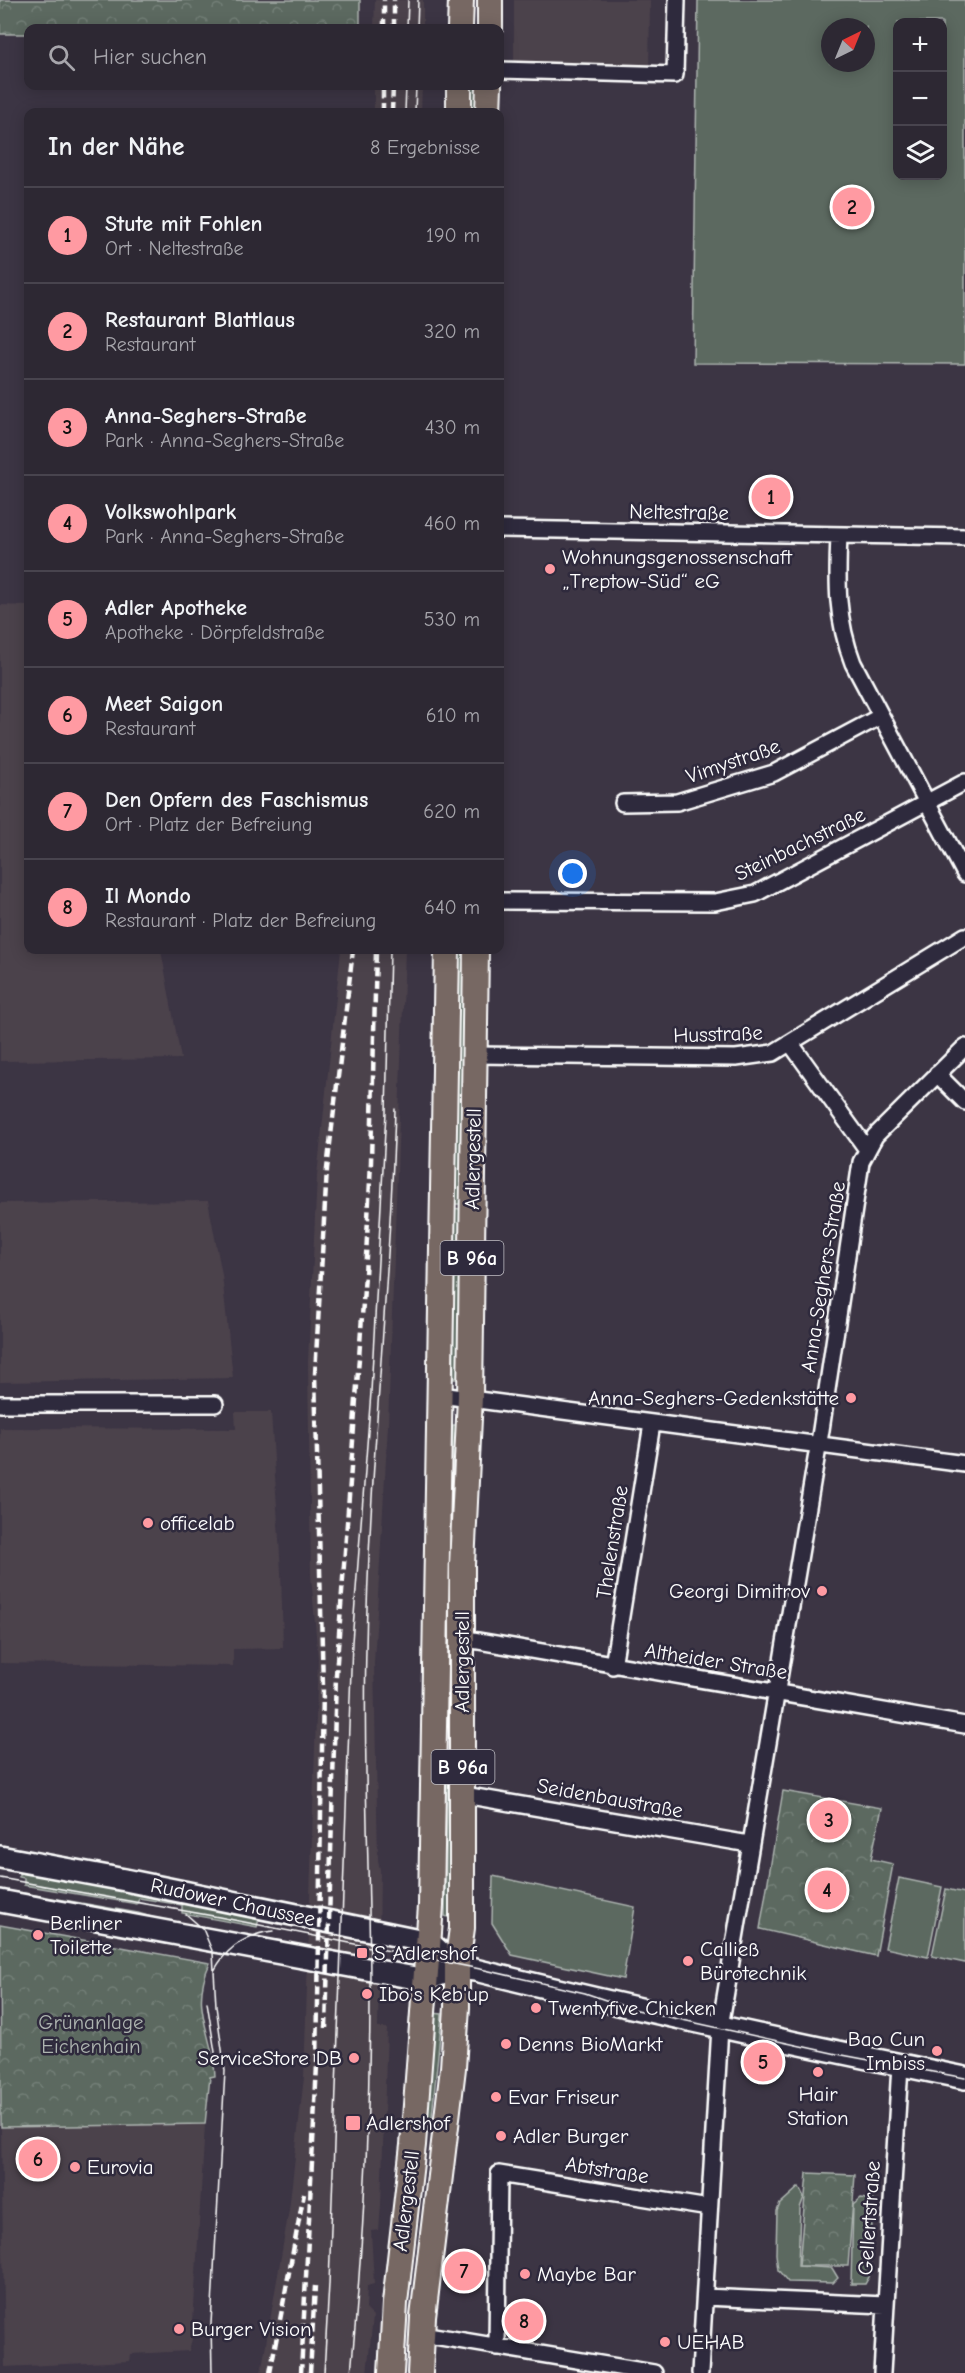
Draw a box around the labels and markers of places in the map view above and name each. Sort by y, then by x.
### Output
pin: 2 [832,184,872,230]
pin: 1 [752,474,790,520]
place label: Wohnungsgenossenschaft „Treptow-Süd“ eG [562,545,793,593]
marker: Wohnungsgenossenschaft „Treptow-Süd“ eG [543,562,557,576]
place label: Anna-Seghers-Gedenkstätte [588,1386,839,1410]
marker: Anna-Seghers-Gedenkstätte [844,1391,858,1405]
place label: officelab [160,1511,235,1535]
marker: officelab [141,1516,155,1530]
place label: Georgi Dimitrov [669,1579,810,1603]
marker: Georgi Dimitrov [815,1584,829,1598]
pin: 3 [810,1798,848,1842]
pin: 4 [808,1868,846,1912]
place label: Berliner Toilette [50,1911,122,1959]
marker: Berliner Toilette [31,1928,45,1942]
place label: Calließ Bürotechnik [700,1937,807,1985]
place label: S Adlershof [374,1941,477,1965]
marker: S Adlershof [355,1946,369,1960]
marker: Calließ Bürotechnik [681,1954,695,1968]
place label: Ibo's Keb'up [379,1982,489,2006]
marker: Ibo's Keb'up [360,1987,374,2001]
place label: Twentyfive Chicken [548,1996,716,2020]
marker: Twentyfive Chicken [529,2001,543,2015]
place label: Bao Cun Imbiss [848,2027,925,2075]
place label: Denns BioMarkt [518,2032,664,2056]
marker: Denns BioMarkt [499,2037,513,2051]
pin: 5 [744,2040,783,2084]
marker: Bao Cun Imbiss [930,2044,944,2058]
place label: ServiceStore DB [198,2046,342,2070]
marker: ServiceStore DB [347,2051,361,2065]
marker: Hair Station [811,2065,825,2079]
place label: Hair Station [787,2082,849,2130]
place label: Evar Friseur [508,2085,619,2109]
marker: Evar Friseur [489,2090,503,2104]
place label: Adlershof [366,2111,451,2135]
marker: Adlershof [344,2114,362,2132]
place label: Adler Burger [513,2124,629,2148]
marker: Adler Burger [494,2129,508,2143]
pin: 6 [18,2136,57,2182]
place label: Eurovia [87,2155,154,2179]
marker: Eurovia [68,2160,82,2174]
pin: 7 [444,2248,484,2294]
place label: Maybe Bar [537,2262,636,2286]
marker: Maybe Bar [518,2267,532,2281]
pin: 8 [504,2298,544,2344]
place label: Burger Vision [191,2317,312,2341]
marker: Burger Vision [172,2322,186,2336]
place label: UEHAB [677,2330,745,2354]
marker: UEHAB [658,2335,672,2349]

